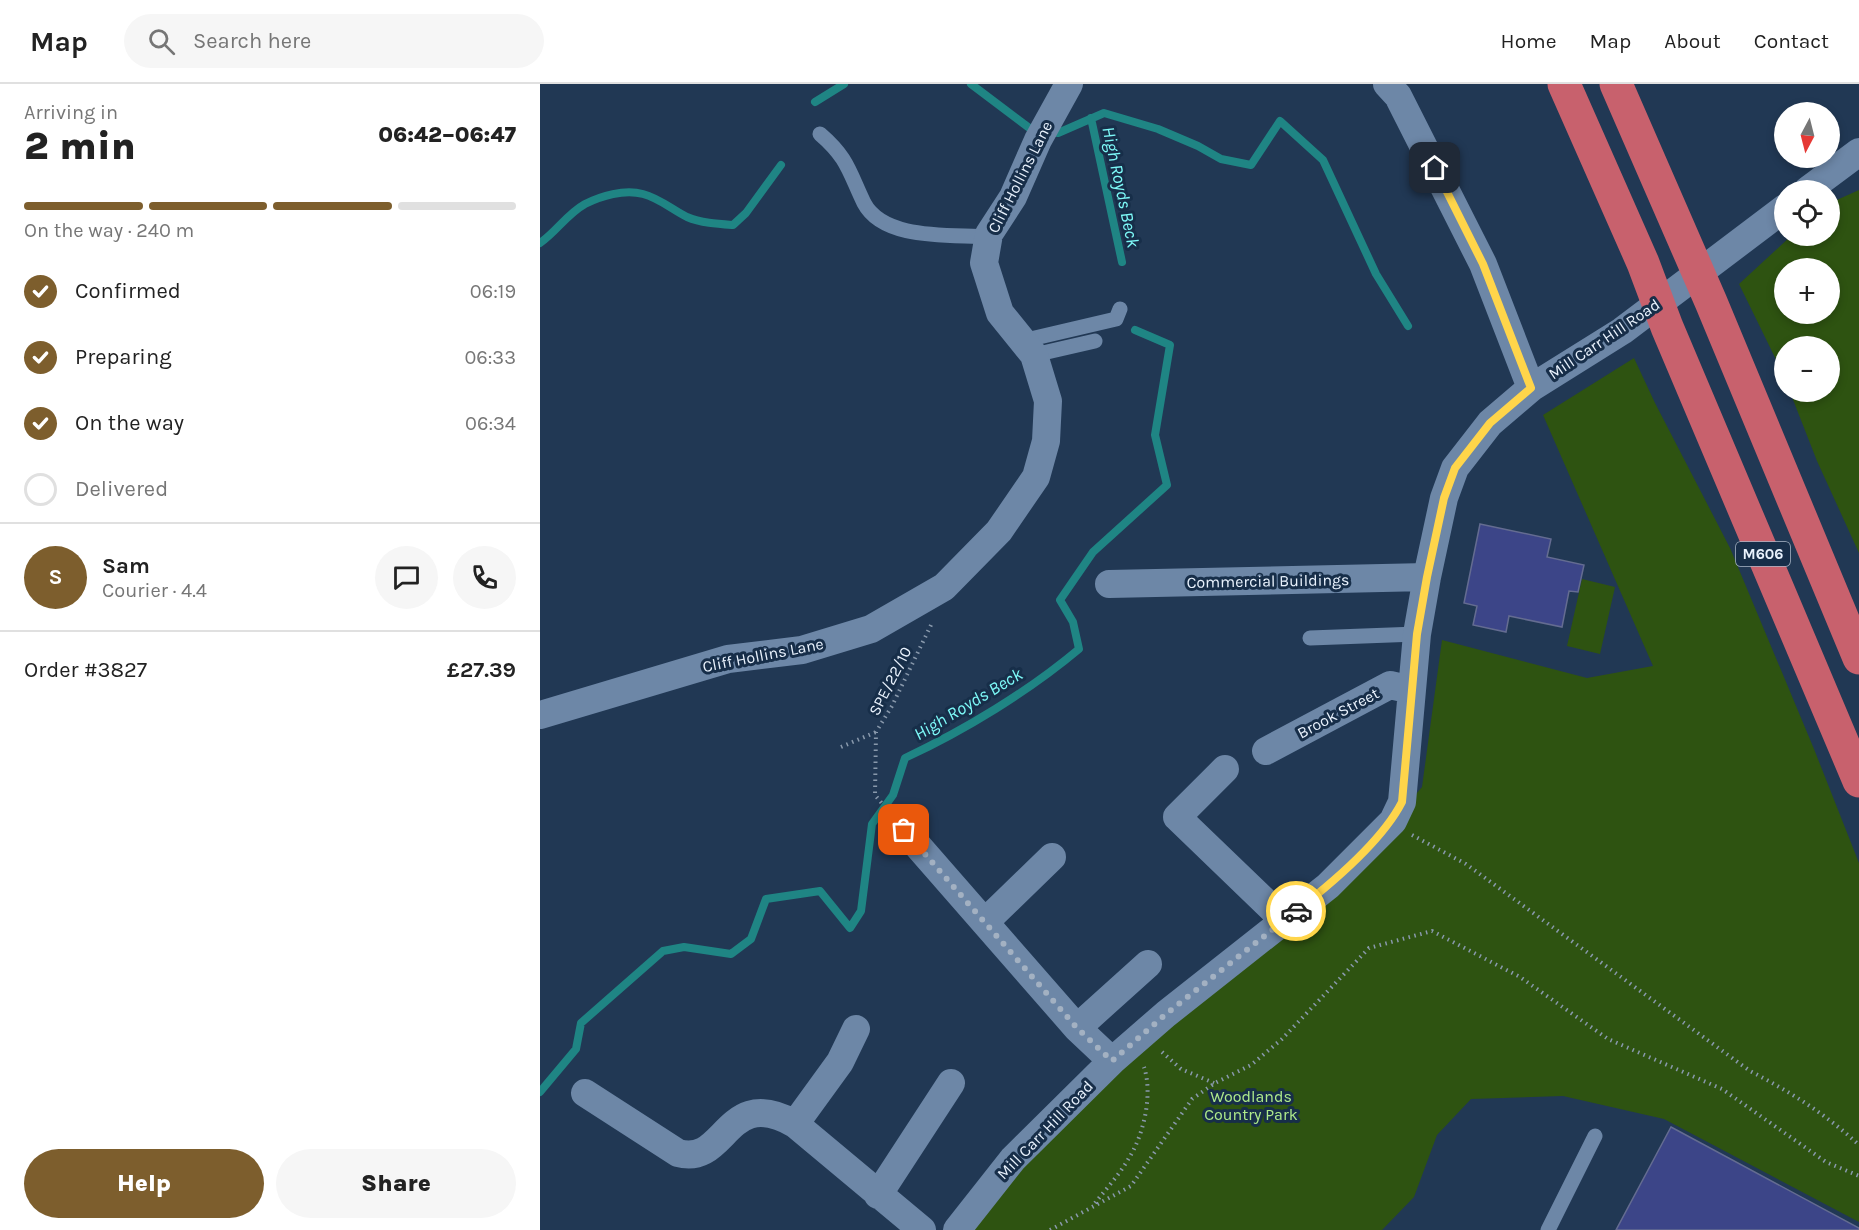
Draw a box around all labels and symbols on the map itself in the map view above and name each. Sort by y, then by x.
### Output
north arrow [1774,102,1840,168]
street label: Cliff Hollins Lane [984,118,1056,236]
water label: High Royds Beck [1097,125,1145,250]
pin [1409,142,1460,193]
street label: Mill Carr Hill Road [1545,295,1663,383]
road number: M606 [1736,542,1790,566]
street label: Commercial Buildings [1186,570,1350,592]
street label: Cliff Hollins Lane [701,634,825,676]
street label: SPE/22/10 [865,643,915,719]
water label: High Royds Beck [910,662,1027,745]
street label: Brook Street [1294,683,1382,743]
pin [878,804,929,855]
courier [1266,881,1326,941]
street label: Mill Carr Hill Road [993,1077,1097,1183]
park label: Woodlands Country Park [1204,1087,1298,1124]

